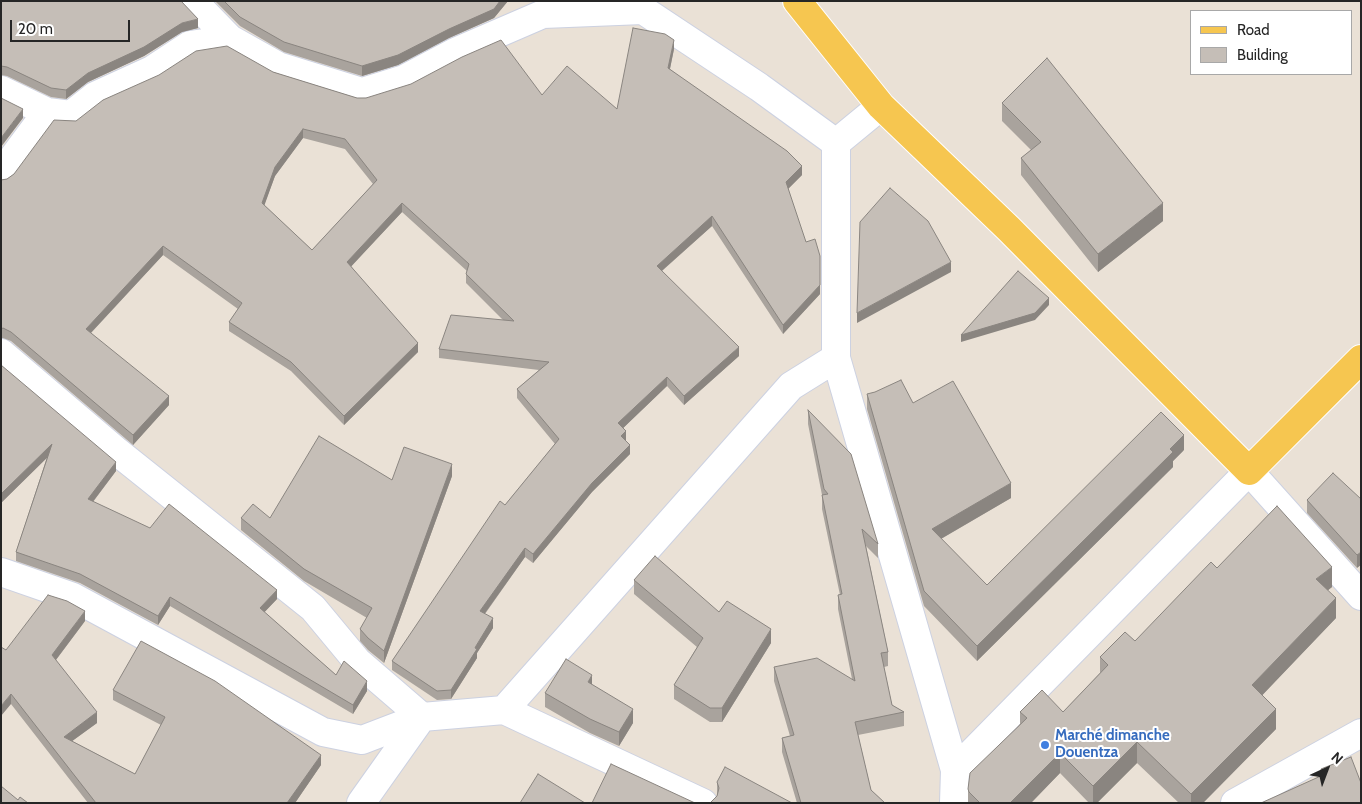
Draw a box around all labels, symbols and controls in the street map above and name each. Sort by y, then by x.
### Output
scale bar [12,10,132,42]
legend [1190,10,1352,75]
text: 20 m [18,20,53,38]
text: Road [1237,21,1270,39]
text: Building [1237,46,1288,64]
place label: Marché dimanche Douentza [1055,727,1170,762]
marker: Marché dimanche Douentza [1039,739,1051,751]
north arrow [1302,744,1352,794]
text: N [1327,748,1347,768]

